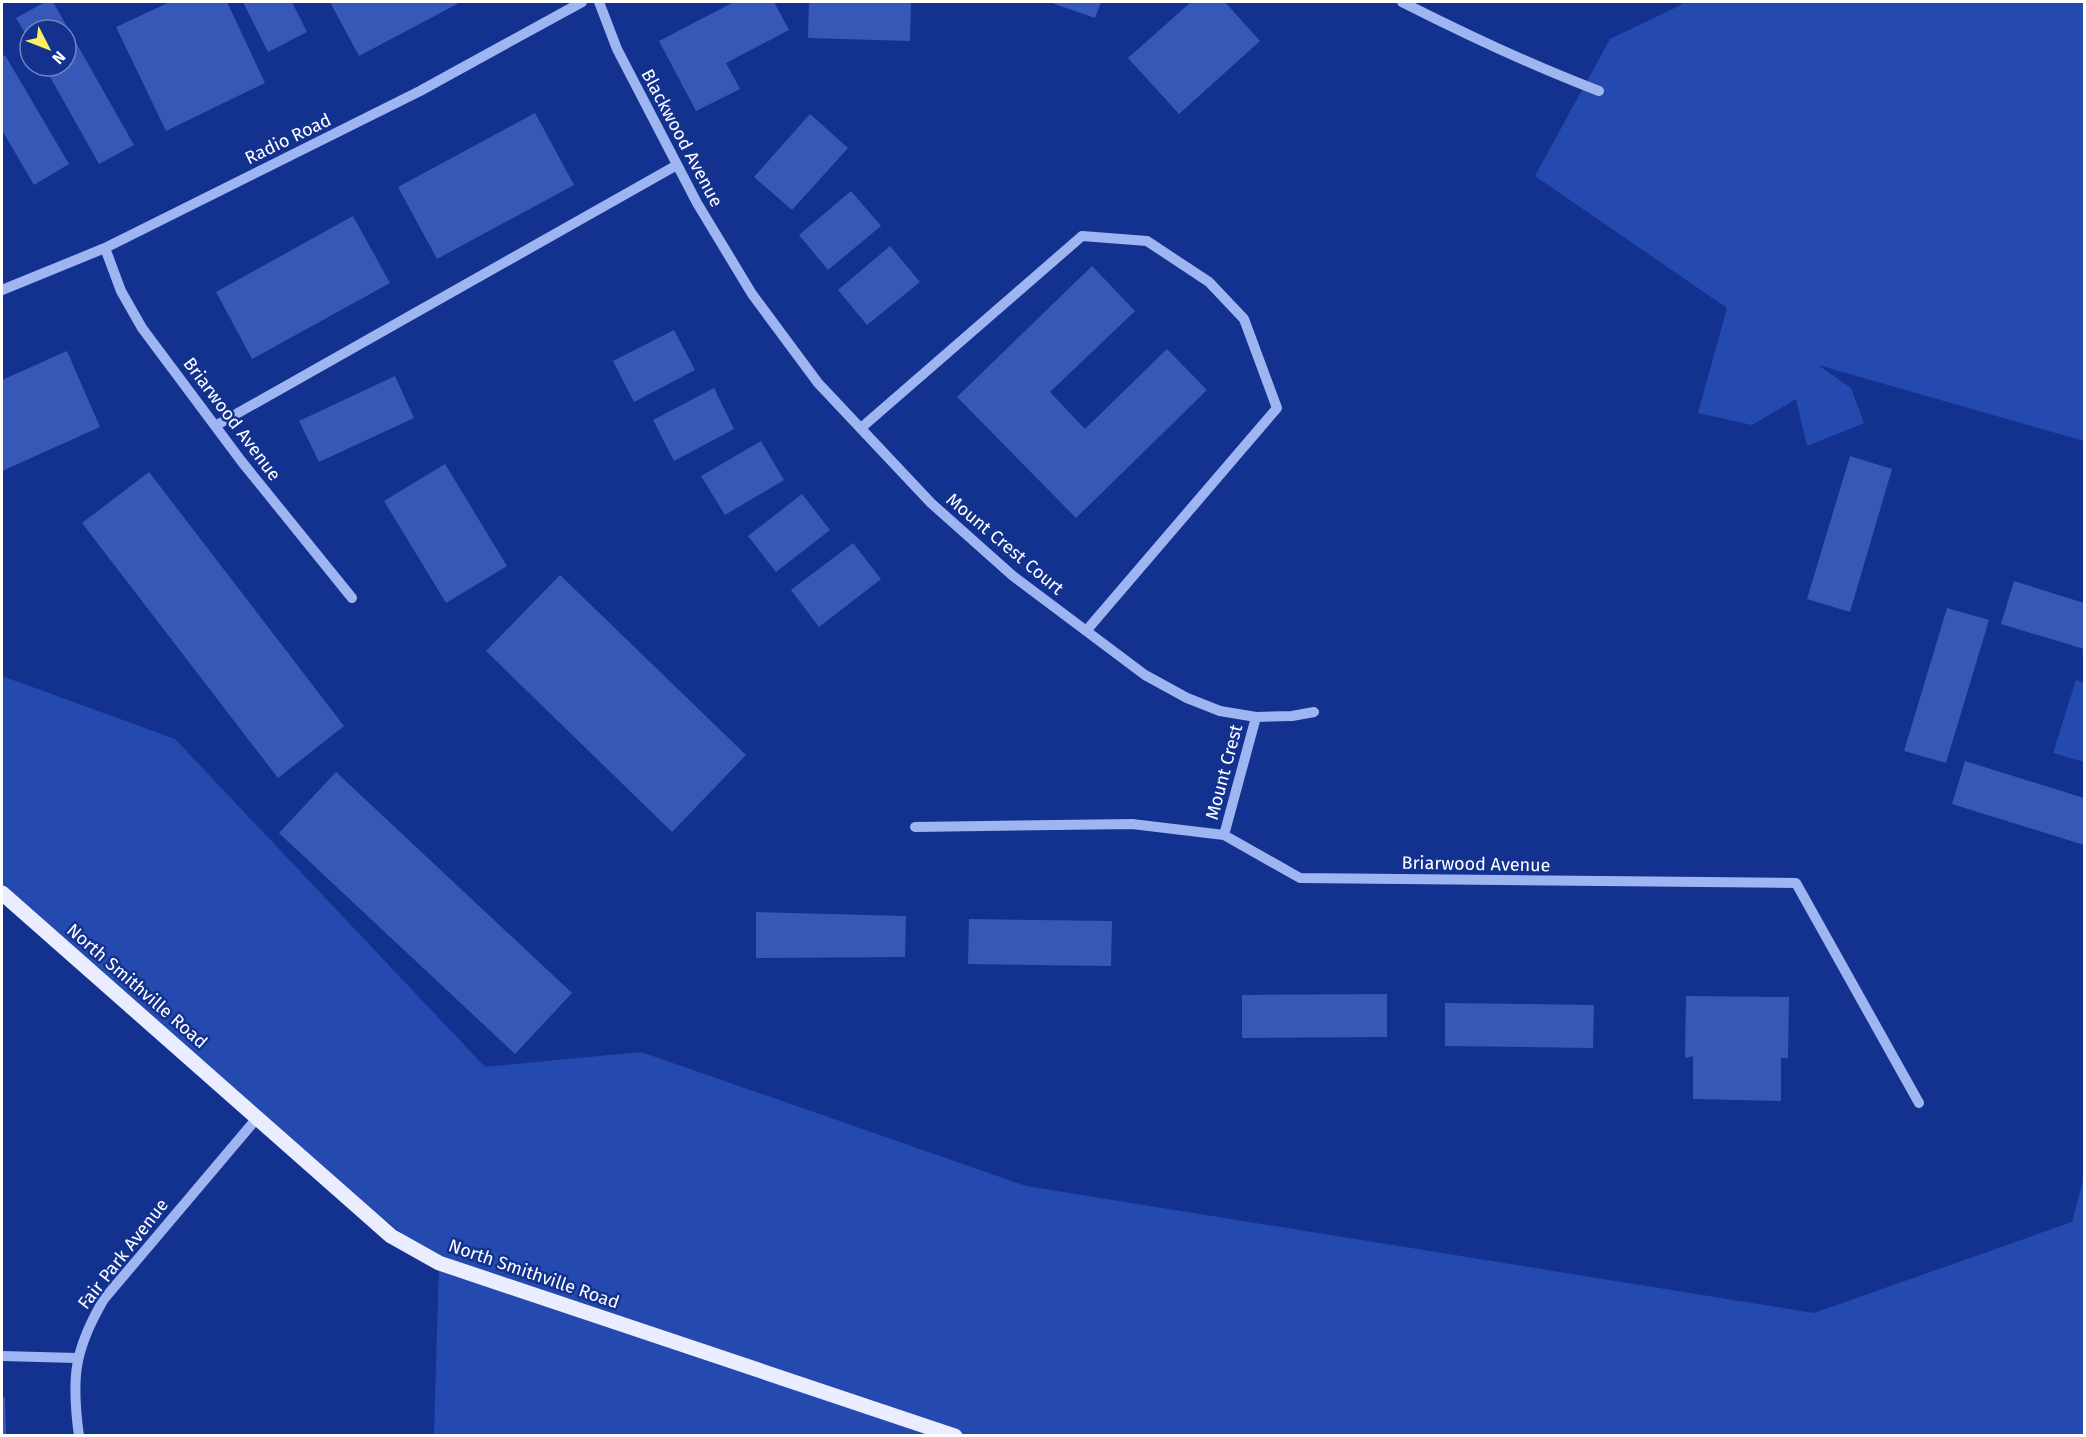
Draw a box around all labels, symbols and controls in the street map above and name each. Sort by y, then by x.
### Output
north arrow [18,18,78,78]
text: N [48,47,69,68]
street label: Blackwood Avenue [636,65,728,211]
street label: Radio Road [241,109,335,169]
street label: Briarwood Avenue [178,353,286,485]
street label: Mount Crest Court [942,488,1069,600]
street label: Mount Crest [1201,721,1247,822]
street label: Briarwood Avenue [1401,852,1551,876]
street label: North Smithville Road [62,919,212,1053]
street label: Fair Park Avenue [73,1194,173,1314]
street label: North Smithville Road [446,1234,622,1314]

